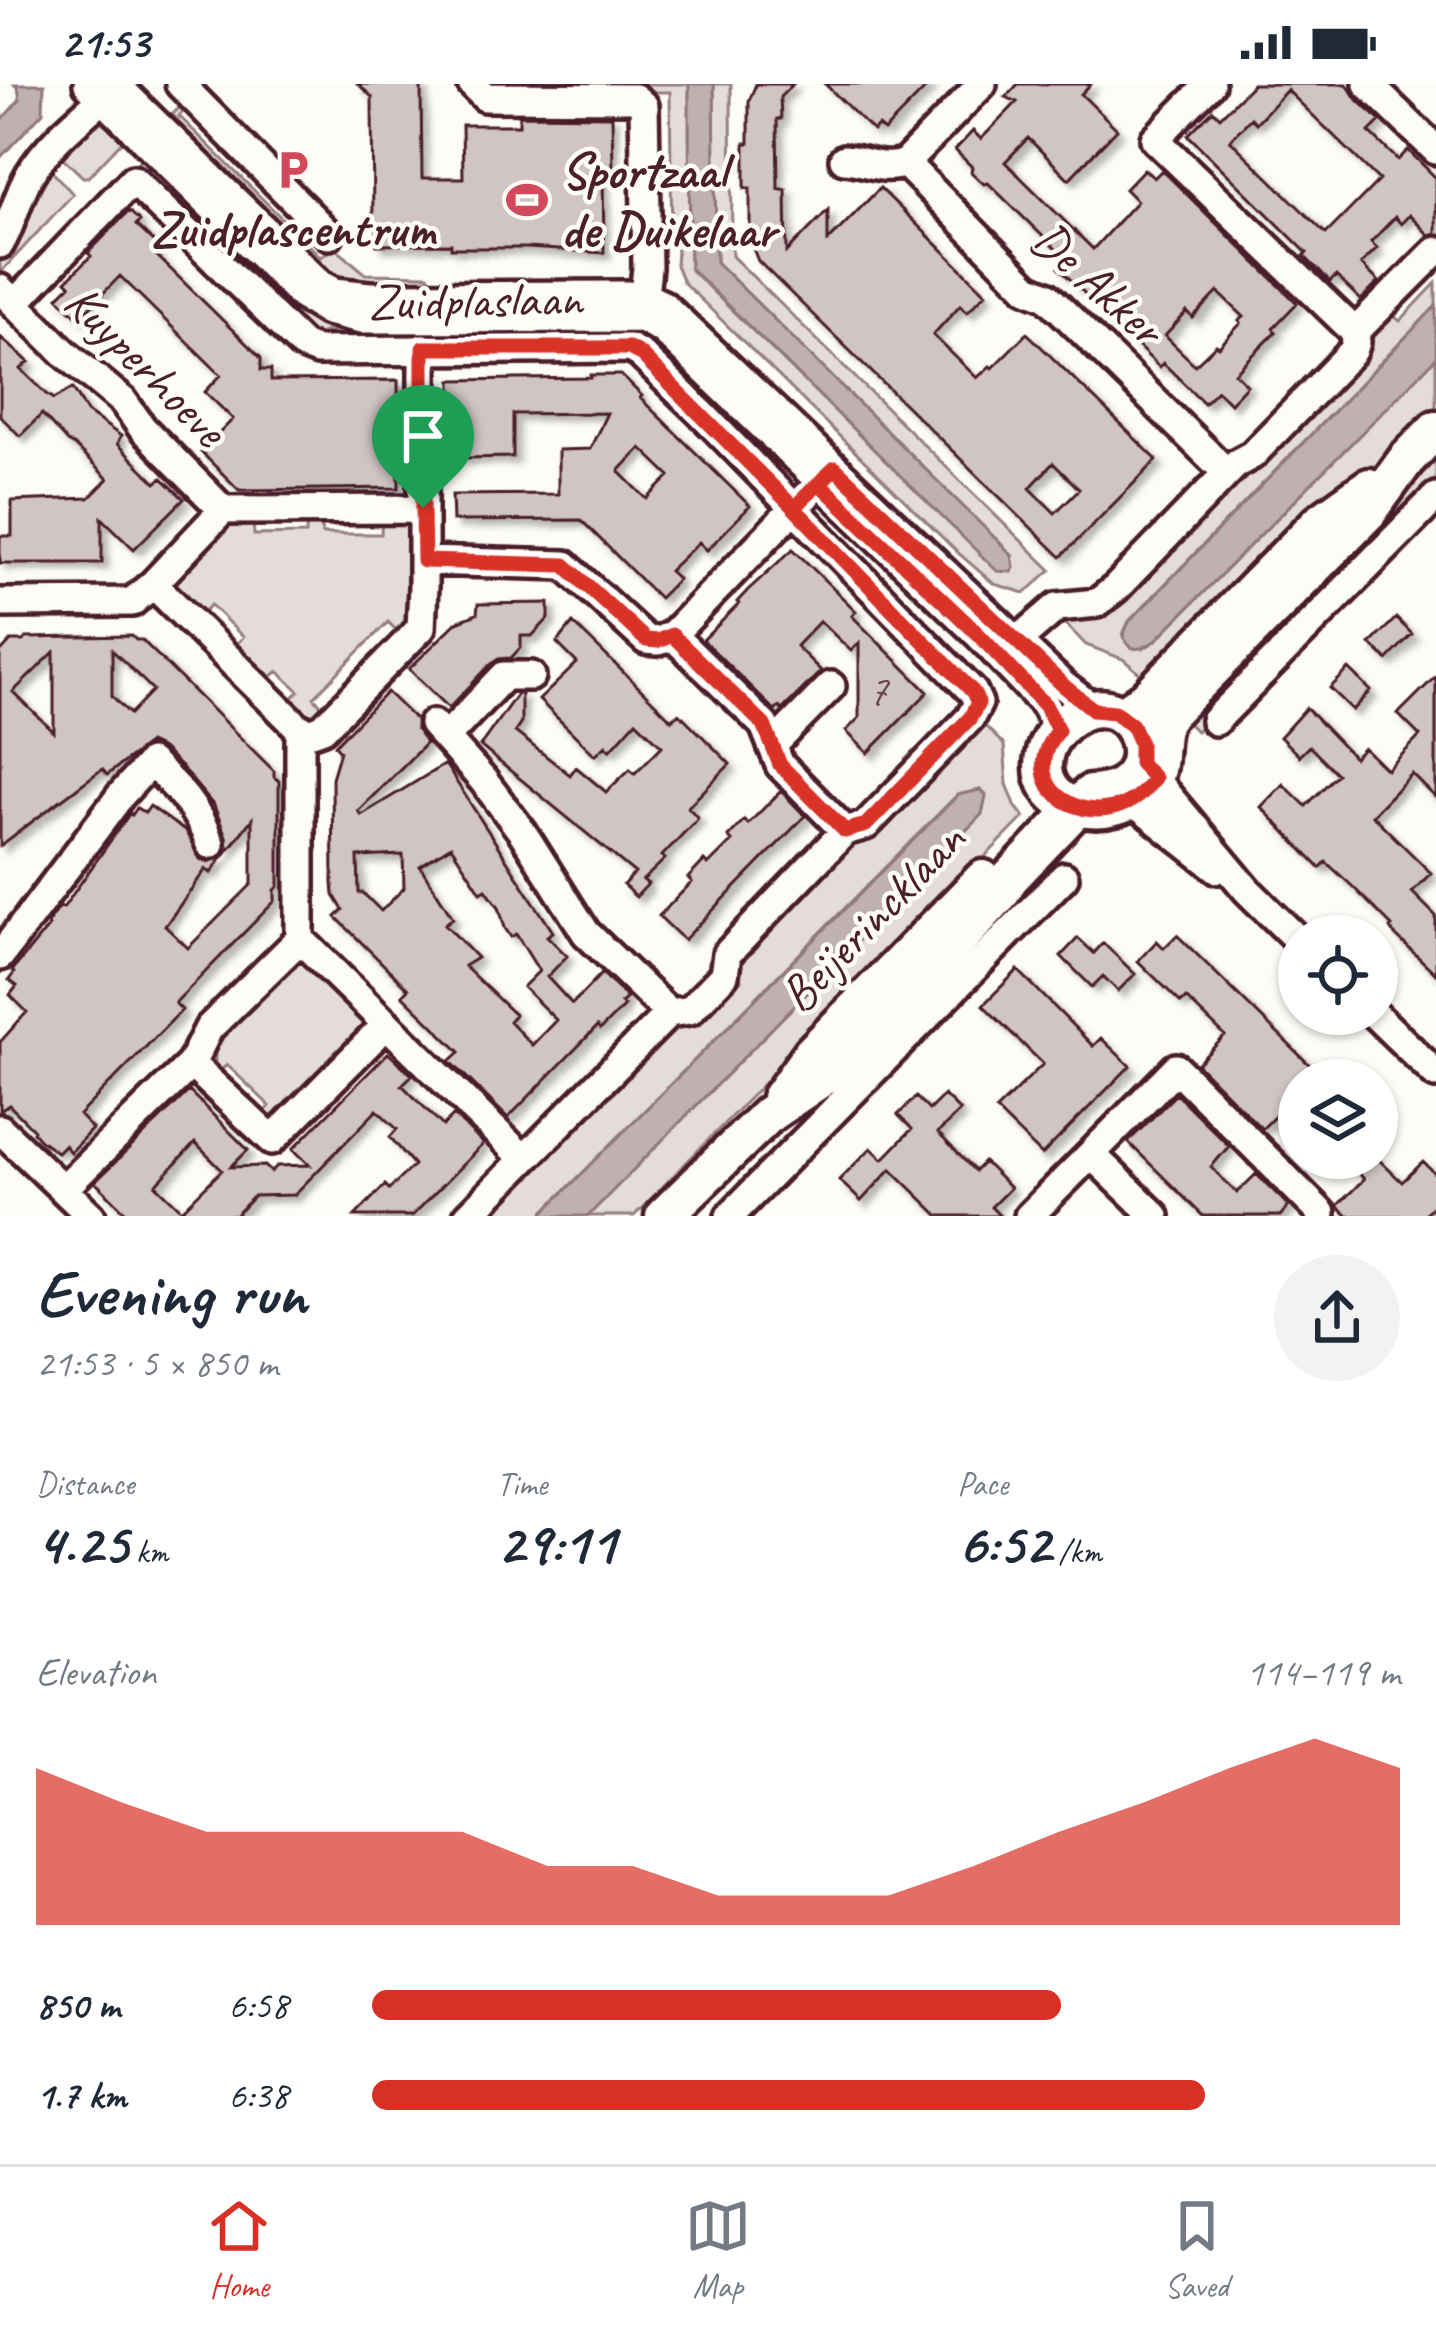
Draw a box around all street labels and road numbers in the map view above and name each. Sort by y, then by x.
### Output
street label: De Akker [1018,207,1180,362]
street label: Zuidplaslaan [367,266,586,334]
street label: Kuyperhoeve [51,270,243,462]
street label: Beijerincklaan [766,807,980,1026]

